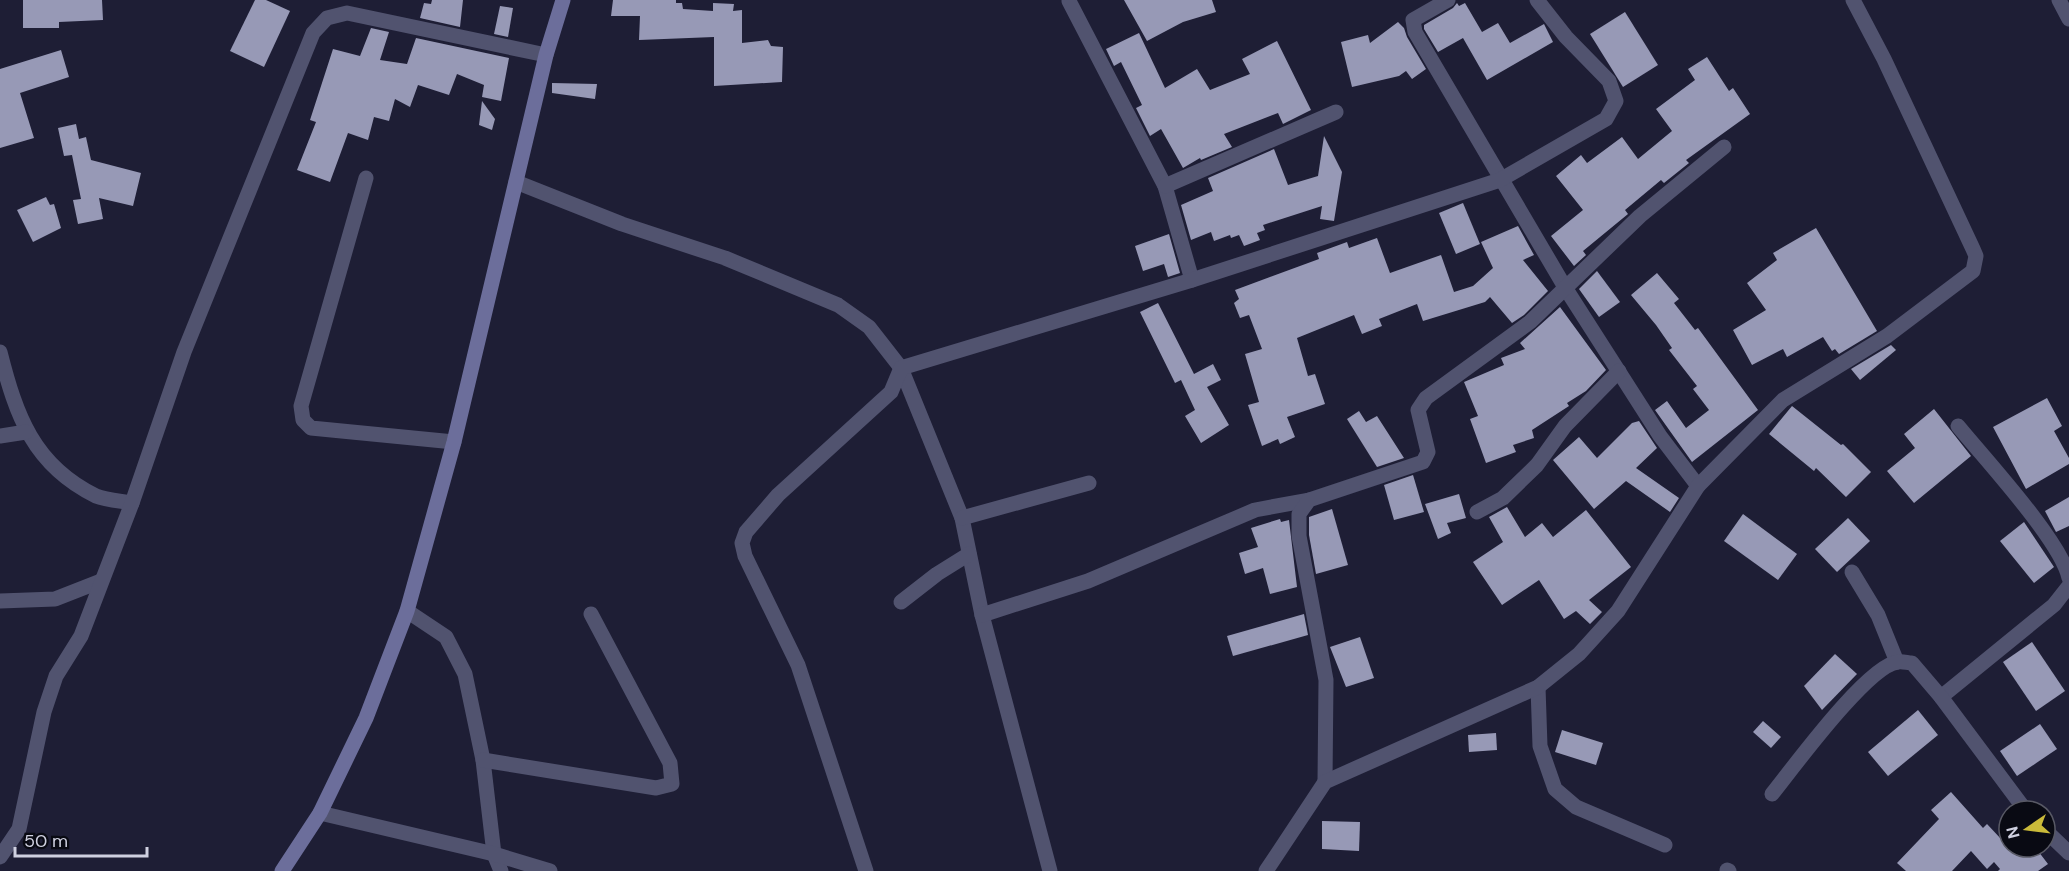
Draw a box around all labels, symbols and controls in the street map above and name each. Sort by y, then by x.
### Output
north arrow [1997,799,2057,859]
scale bar [15,820,147,858]
text: N [2001,824,2025,841]
text: 50 m [24,829,68,853]

